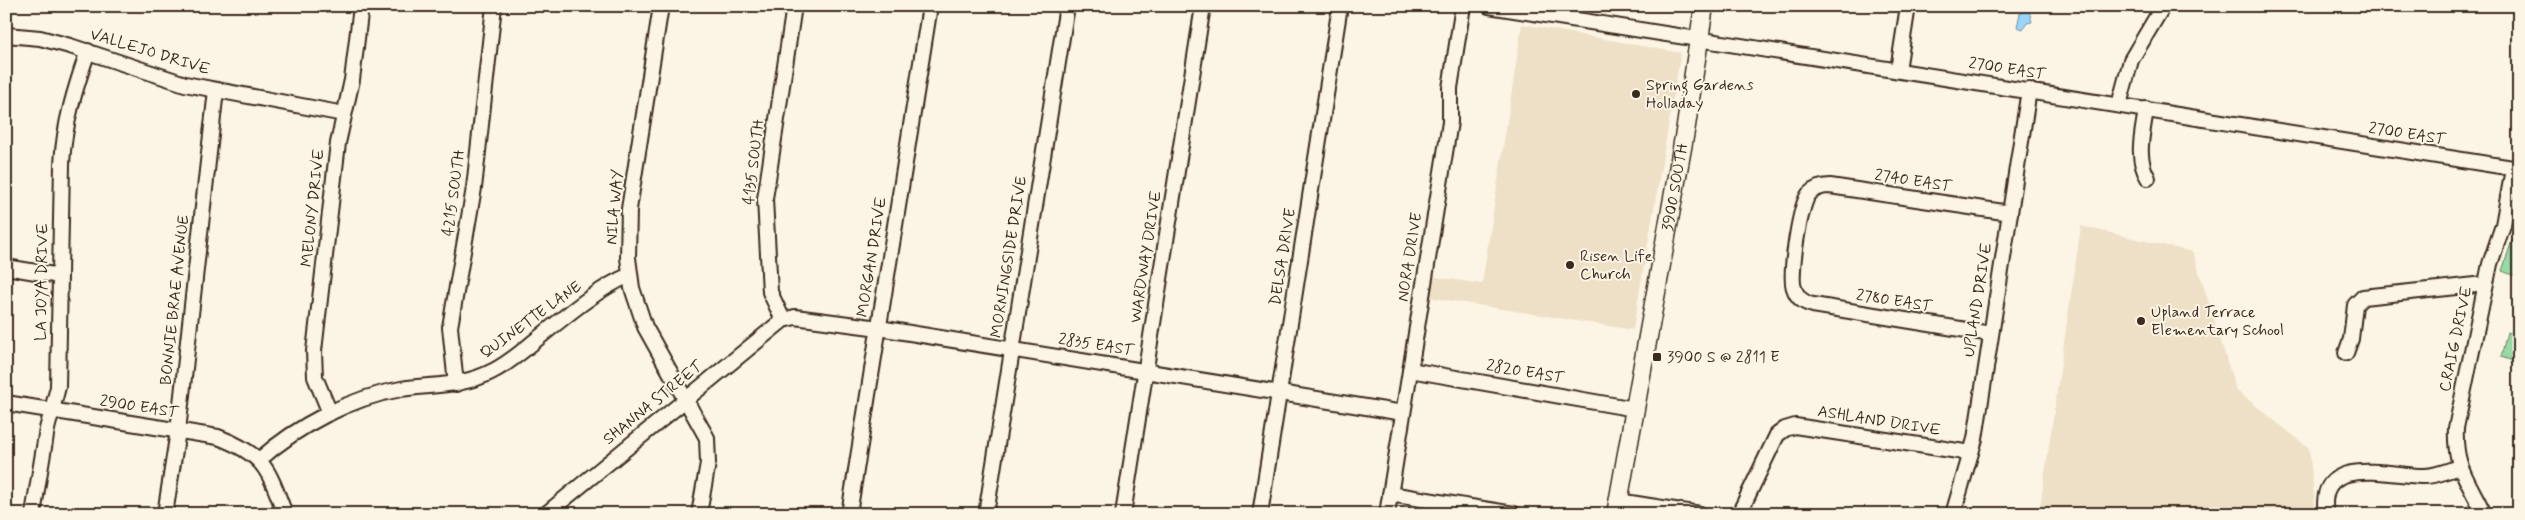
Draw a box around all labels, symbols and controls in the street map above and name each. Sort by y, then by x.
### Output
street label: VALLEJO DRIVE [88,24,212,80]
street label: 2700 EAST [1967,53,2048,86]
place label: Spring Gardens Holladay [1646,75,1754,114]
marker: Spring Gardens Holladay [1630,88,1642,100]
street label: 4135 SOUTH [738,117,770,206]
street label: 2700 EAST [2367,118,2448,151]
street label: 3900 SOUTH [1657,141,1693,233]
street label: MELONY DRIVE [296,148,330,268]
street label: 4215 SOUTH [438,148,471,238]
street label: 2740 EAST [1873,165,1954,198]
street label: NILA WAY [601,168,629,246]
street label: MORNINGSIDE DRIVE [986,175,1032,339]
street label: WARDWAY DRIVE [1125,189,1167,325]
street label: MORGAN DRIVE [852,195,892,319]
street label: DELSA DRIVE [1265,207,1301,307]
street label: NORA DRIVE [1393,211,1427,303]
street label: BONNIE BRAE AVENUE [156,214,194,386]
street label: LA JOYA DRIVE [30,223,54,341]
street label: UPLAND DRIVE [1959,241,1997,359]
place label: Risen Life Church [1580,246,1652,285]
marker: Risen Life Church [1564,259,1576,271]
street label: QUINETTE LANE [476,276,586,364]
street label: CRAIG DRIVE [2435,284,2477,394]
street label: 2780 EAST [1855,285,1935,318]
place label: Upland Terrace Elementary School [2151,302,2284,341]
marker: Upland Terrace Elementary School [2135,315,2147,327]
street label: 2835 EAST [1057,329,1136,361]
place label: 3900 S @ 2811 E [1667,347,1780,368]
marker: 3900 S @ 2811 E [1651,351,1663,363]
street label: 2820 EAST [1485,355,1566,389]
street label: SHANNA STREET [599,356,708,450]
street label: 2900 EAST [98,390,181,424]
street label: ASHLAND DRIVE [1816,401,1942,441]

